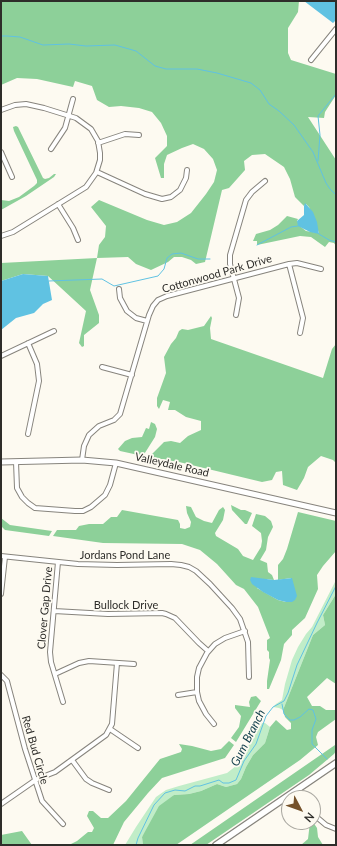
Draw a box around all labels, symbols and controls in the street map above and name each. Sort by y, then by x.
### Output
street label: Cottonwood Park Drive [161,252,273,296]
street label: Valleydale Road [134,450,210,480]
street label: Jordans Pond Lane [80,548,170,562]
street label: Clover Gap Drive [35,566,55,650]
street label: Bullock Drive [94,598,158,612]
water label: Gum Branch [228,707,268,769]
street label: Red Bud Circle [19,714,51,786]
north arrow [281,790,321,830]
text: N [302,810,317,825]

